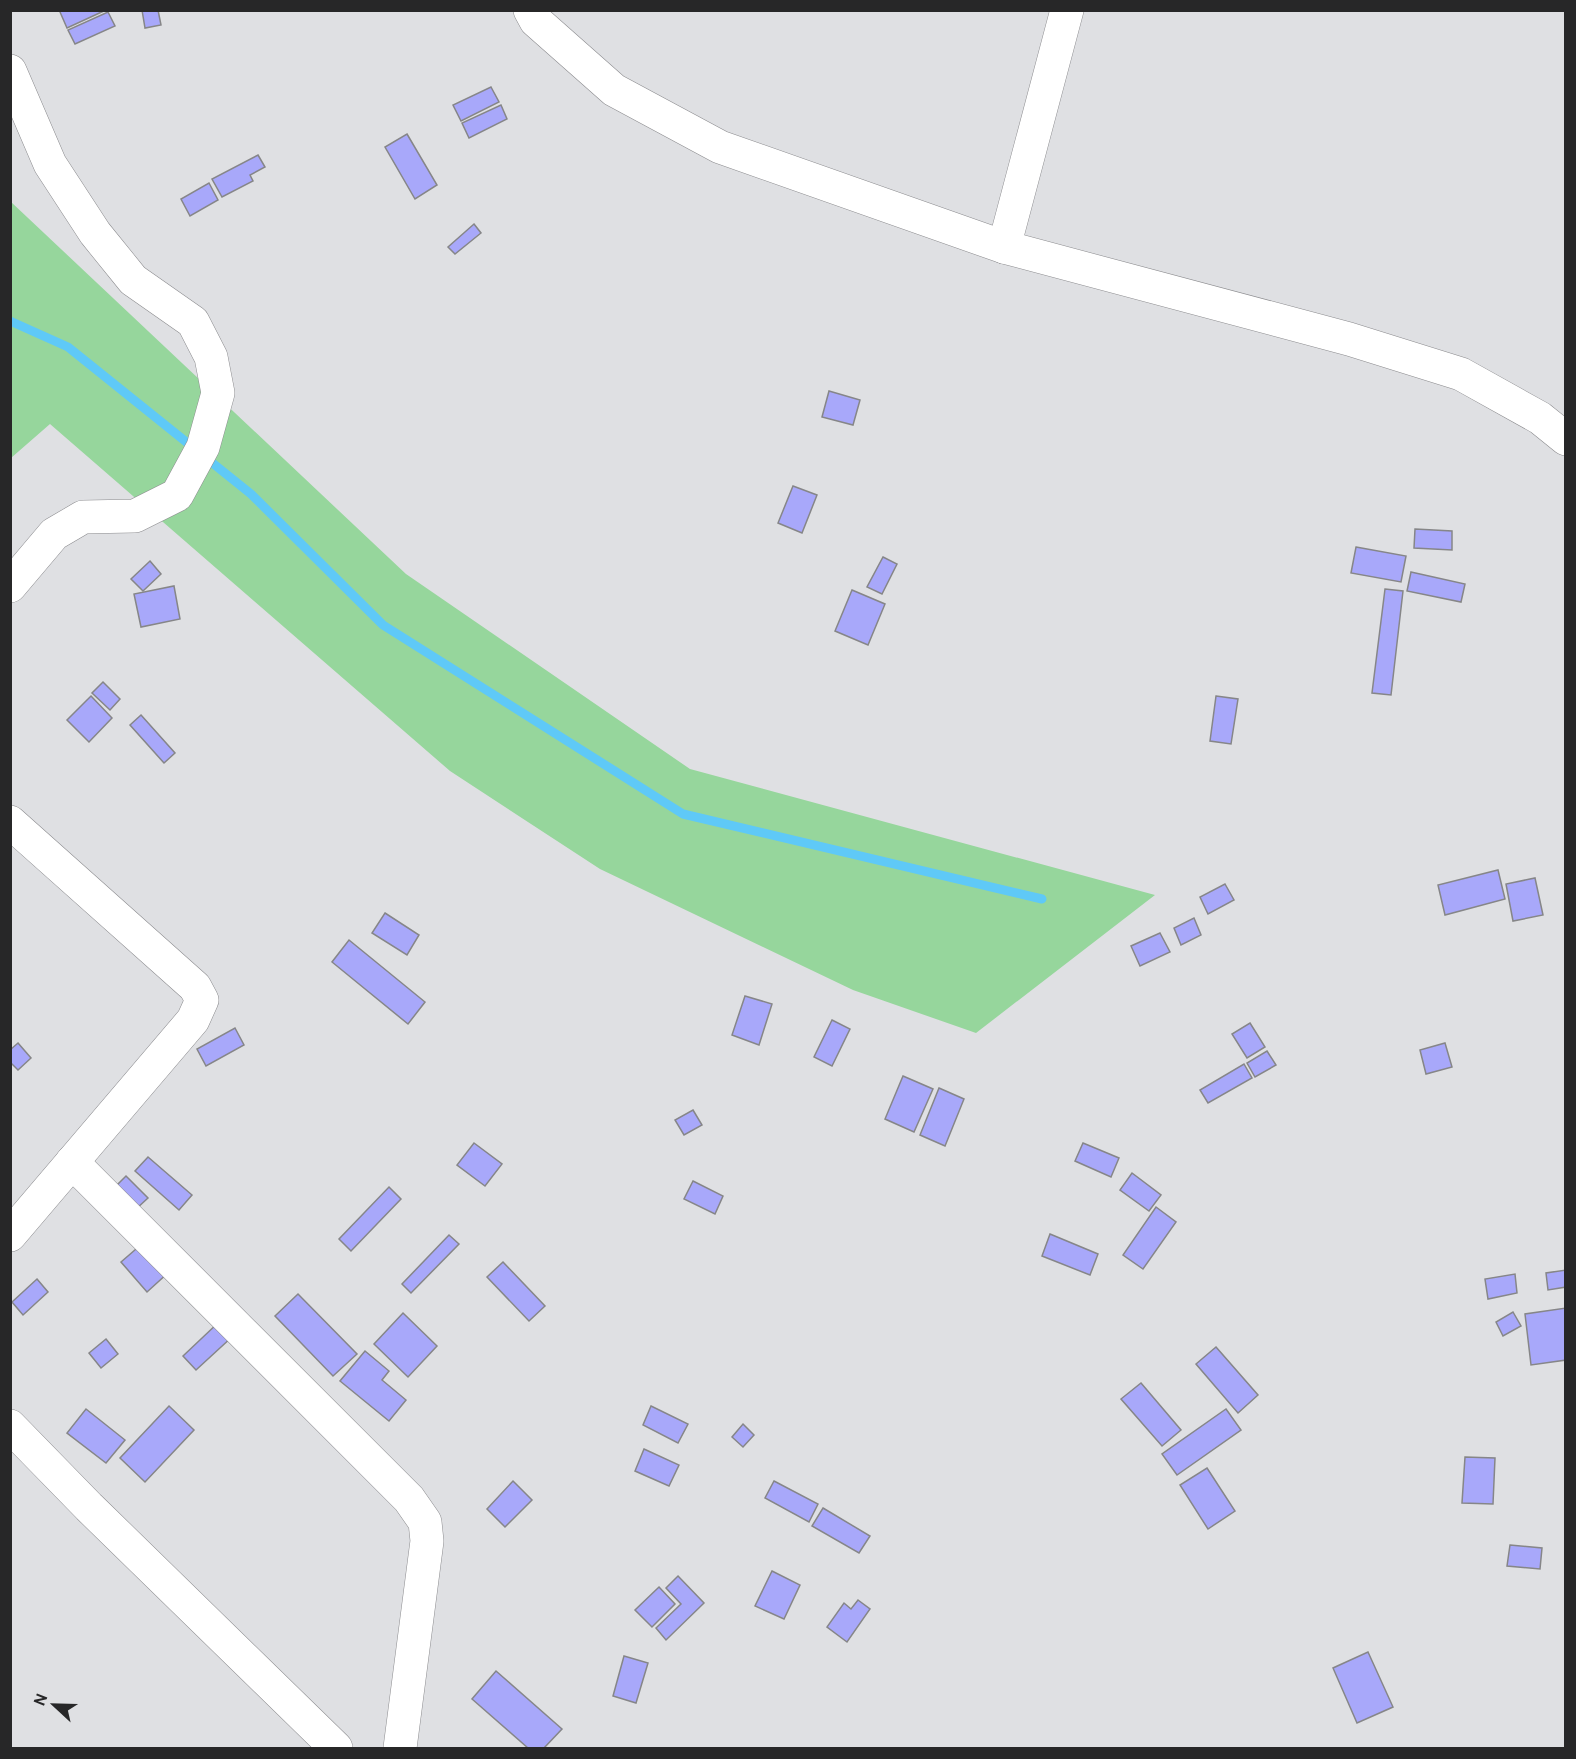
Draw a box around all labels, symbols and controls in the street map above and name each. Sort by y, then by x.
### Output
north arrow [24,1675,84,1735]
text: N [31,1691,53,1709]

